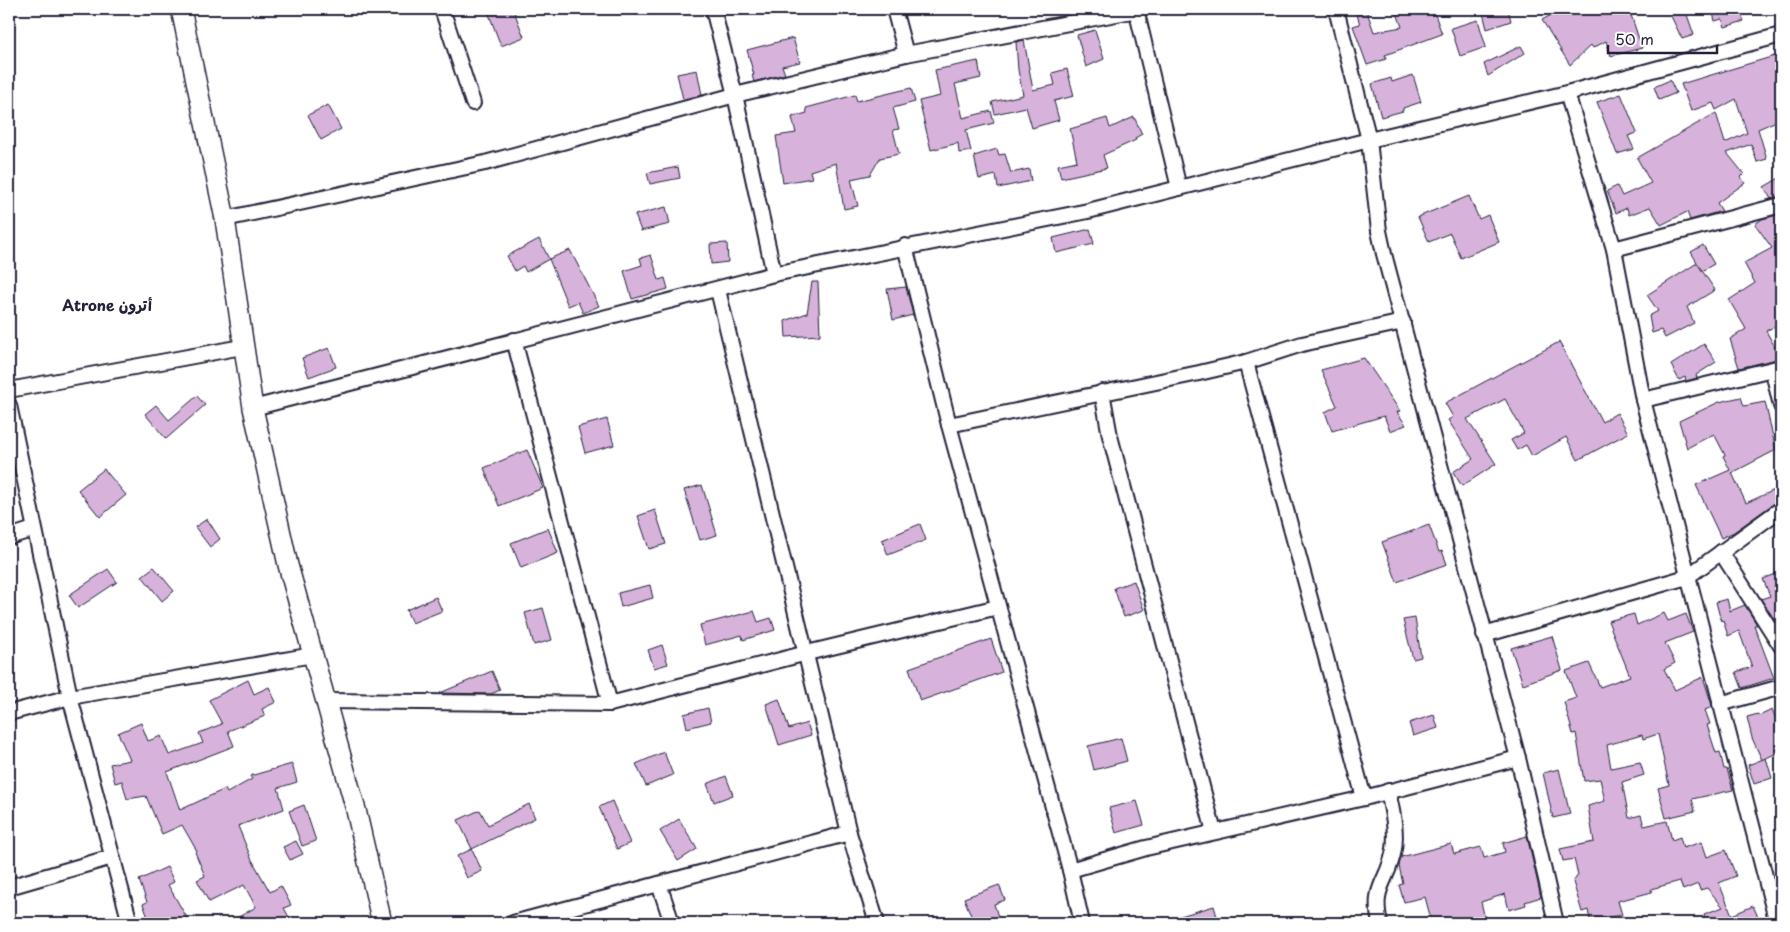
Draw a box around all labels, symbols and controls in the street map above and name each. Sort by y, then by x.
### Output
scale bar [1608,22,1716,54]
text: 50 m [1615,27,1654,50]
district label: Atrone أترون [62,293,153,316]

